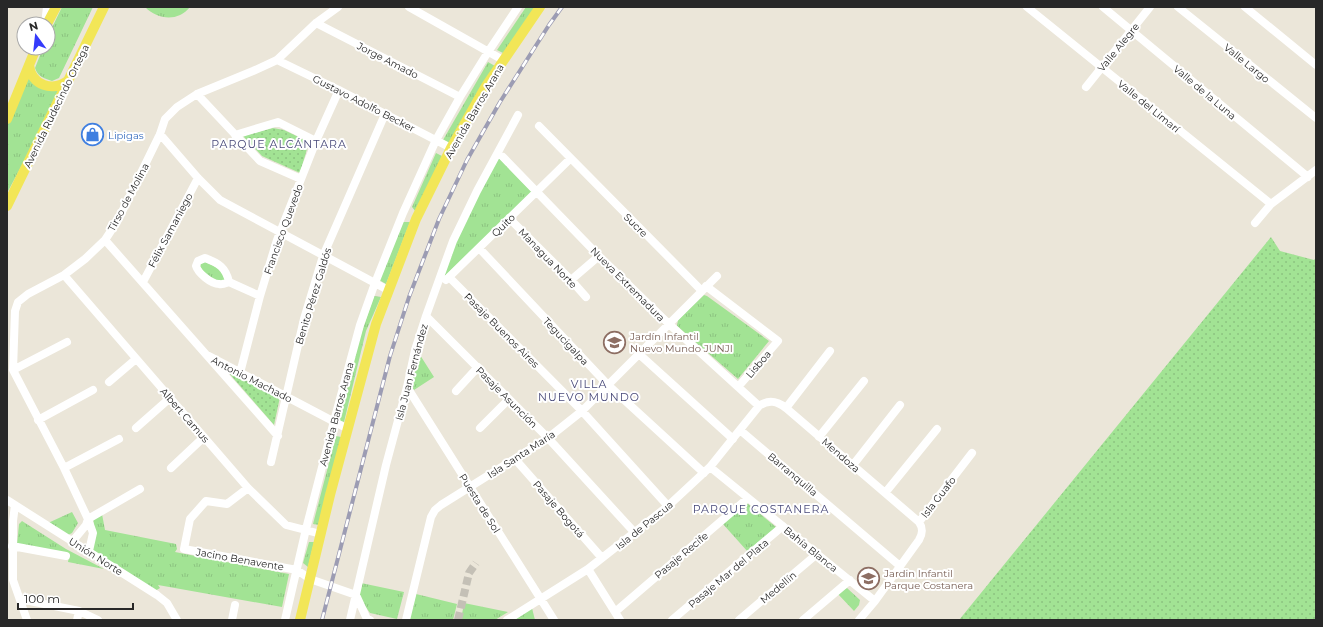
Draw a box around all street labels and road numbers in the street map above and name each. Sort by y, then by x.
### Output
street label: Valle Alegre [1095,20,1142,74]
street label: Jorge Amado [354,39,421,82]
street label: Valle Largo [1221,41,1272,86]
street label: Avenida Rudecindo Ortega [21,42,92,170]
street label: Avenida Barros Arana [442,62,507,161]
street label: Valle de la Luna [1171,62,1239,123]
street label: Gustavo Adolfo Becker [310,72,417,135]
street label: Valle del Limarí [1115,77,1183,136]
street label: Tirso de Molina [105,161,152,234]
street label: Francisco Quevedo [261,182,306,276]
street label: Félix Samaniego [145,191,196,270]
street label: Quito [489,211,518,240]
street label: Sucre [621,211,650,240]
street label: Managua Norte [516,226,580,291]
street label: Nueva Extremadura [588,244,668,324]
street label: Benito Pérez Galdós [293,246,334,346]
street label: Pasaje Buenos Aires [461,290,542,371]
street label: Tegucigalpa [540,315,591,368]
street label: Isla Juan Fernández [392,322,431,422]
street label: Lisboa [743,348,774,381]
street label: Antonio Machado [209,353,294,405]
street label: Avenida Barros Arana [316,361,357,468]
street label: Pasaje Asunción [473,364,540,431]
street label: Albert Camus [157,385,212,446]
street label: Isla Santa María [485,428,558,481]
street label: Mendoza [819,435,862,475]
street label: Barranquilla [765,450,820,499]
street label: Puesta de Sol [456,471,503,535]
street label: Isla Guafo [918,474,959,521]
street label: Pasaje Bogotá [530,478,587,541]
street label: Isla de Pascua [613,498,676,553]
street label: Bahía Blanca [781,524,840,575]
street label: Pasaje Recife [652,529,711,582]
street label: Unión Norte [66,535,125,578]
street label: Pasaje Mar del Plata [686,536,771,611]
street label: Jacino Benavente [194,545,285,574]
street label: Medellín [758,569,799,606]

